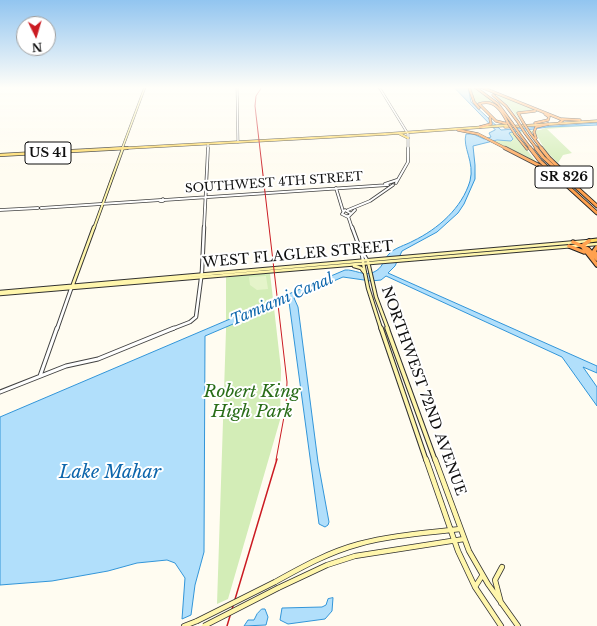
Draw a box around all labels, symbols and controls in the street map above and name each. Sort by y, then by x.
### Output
north arrow [16,16,56,56]
text: N [31,40,43,54]
road number: US 41 [25,142,71,164]
road number: SR 826 [535,166,593,188]
street label: SOUTHWEST 4TH STREET [185,170,363,196]
street label: WEST FLAGLER STREET [202,238,394,272]
water label: Tamiami Canal [228,270,336,330]
street label: NORTHWEST 72ND AVENUE [377,284,469,498]
park label: Robert King High Park [204,382,300,422]
water label: Lake Mahar [59,462,161,484]

